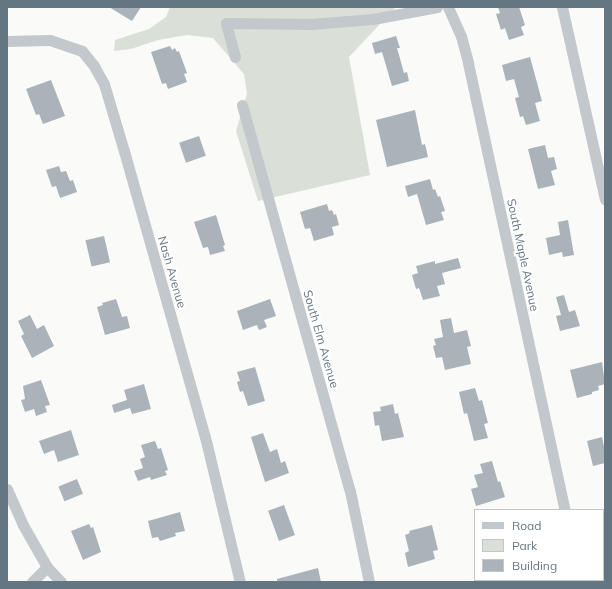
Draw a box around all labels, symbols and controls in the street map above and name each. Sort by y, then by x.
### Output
street label: South Maple Avenue [504,197,542,313]
street label: Nash Avenue [155,234,189,310]
street label: South Elm Avenue [300,288,342,390]
legend [474,509,604,581]
text: Road [512,518,541,533]
text: Park [512,538,537,553]
text: Building [512,558,557,573]

